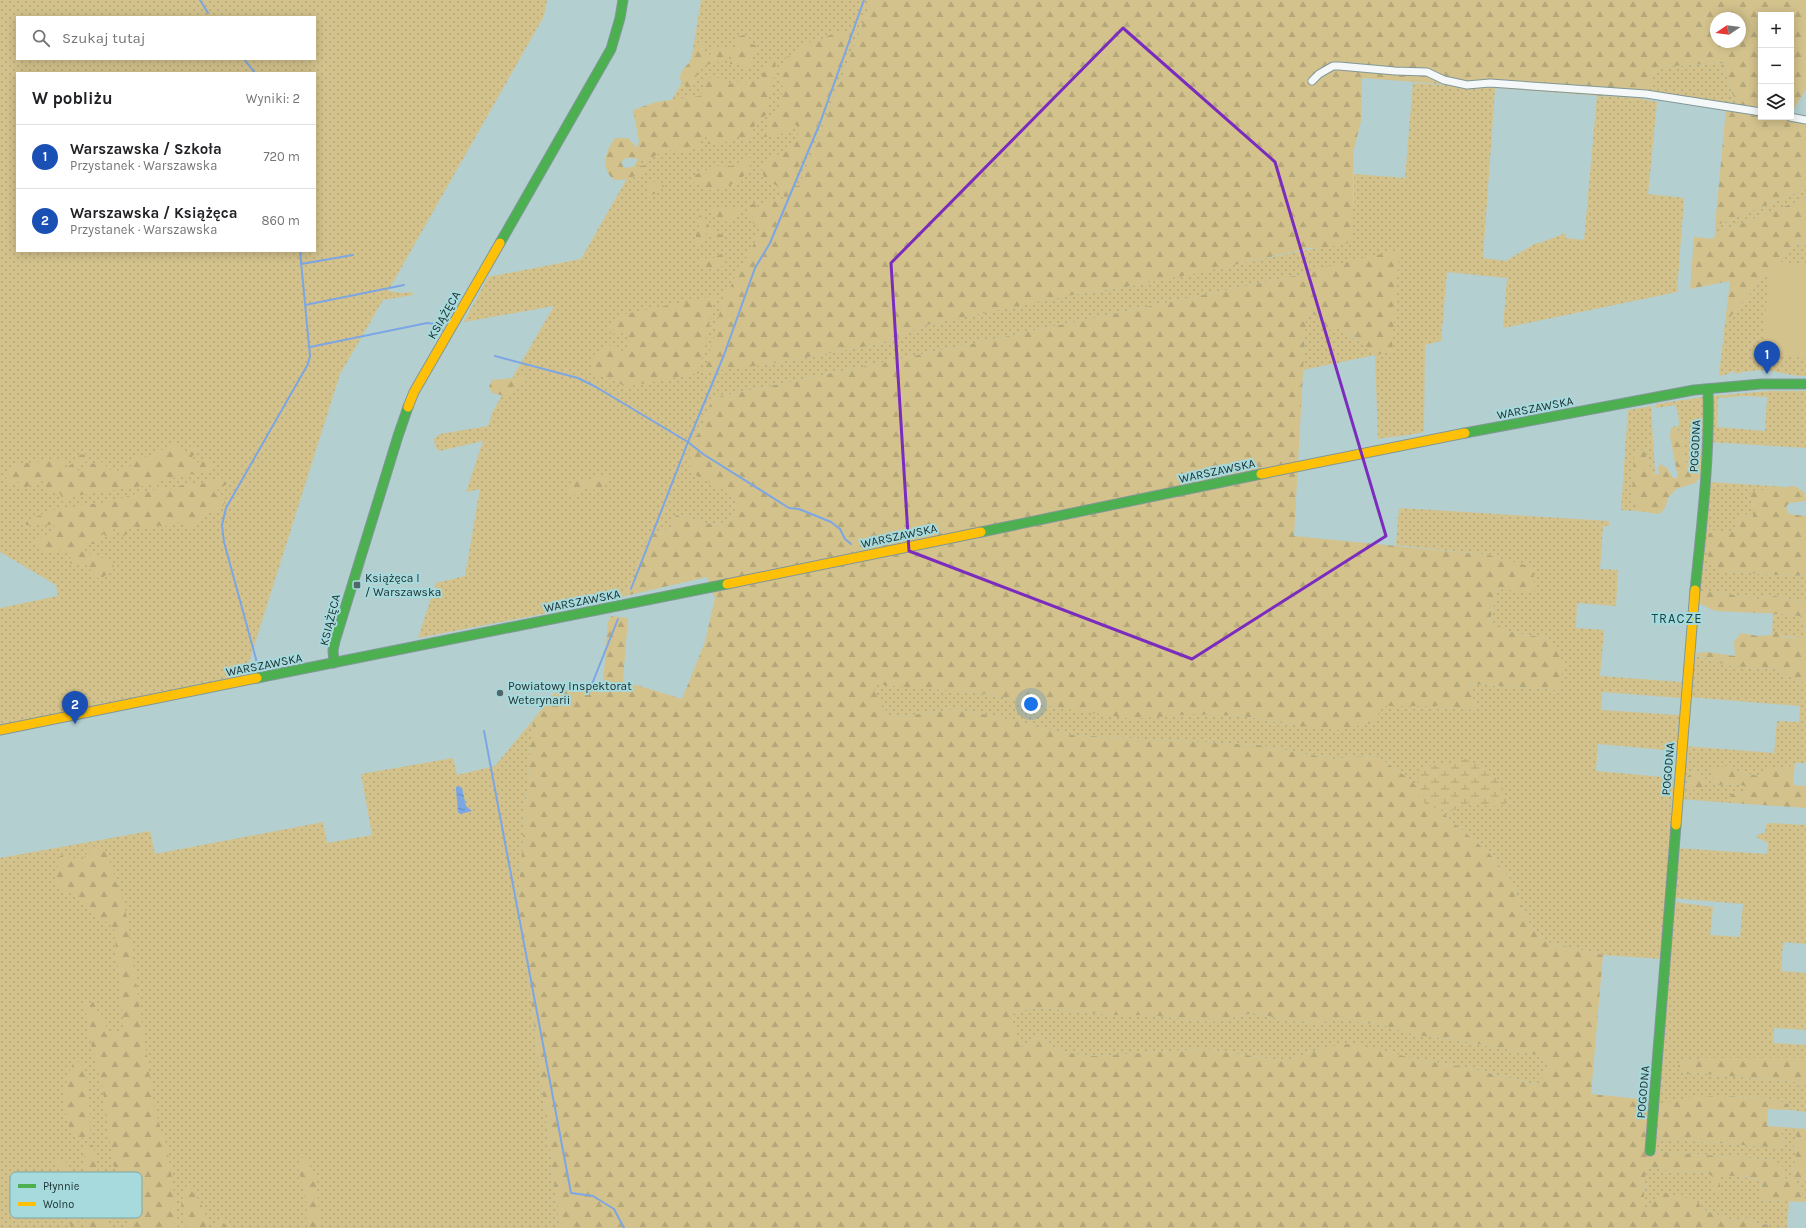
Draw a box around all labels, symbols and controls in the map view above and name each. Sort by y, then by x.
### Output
north arrow [1710,12,1746,48]
map controls [1758,12,1794,120]
button: + [1758,12,1794,48]
search box [16,16,316,60]
icon: search [30,27,52,49]
text: Szukaj tutaj [62,29,146,47]
button: − [1758,48,1794,84]
button: layers [1758,84,1794,120]
text: W pobliżu [32,88,113,108]
text: Wyniki: 2 [246,91,300,106]
text: Warszawska / Szkoła [70,140,222,158]
text: 1 [43,149,47,164]
text: 720 m [263,149,300,164]
text: Przystanek · Warszawska [70,158,217,173]
text: Warszawska / Książęca [70,204,237,222]
text: 2 [41,213,49,228]
text: 860 m [262,213,300,228]
text: Przystanek · Warszawska [70,222,217,237]
street label: KSIĄŻĘCA [425,289,463,341]
pin: 1 [1754,341,1780,374]
street label: WARSZAWSKA [1496,394,1575,422]
street label: POGODNA [1687,419,1703,473]
street label: WARSZAWSKA [1178,456,1257,486]
street label: WARSZAWSKA [860,521,939,551]
place label: Książęca I / Warszawska [365,571,441,599]
marker: Książęca I / Warszawska [352,580,362,590]
street label: WARSZAWSKA [543,587,622,615]
street label: KSIĄŻĘCA [317,593,343,647]
district label: TRACZE [1652,611,1702,626]
street label: WARSZAWSKA [225,651,304,679]
place label: Powiatowy Inspektorat Weterynarii [508,679,632,707]
marker: Powiatowy Inspektorat Weterynarii [495,688,505,698]
pin: 2 [62,691,88,724]
your location [1021,694,1041,714]
street label: POGODNA [1659,742,1677,796]
street label: POGODNA [1634,1065,1652,1119]
legend [10,1172,142,1218]
text: Płynnie [43,1180,80,1193]
text: Wolno [43,1198,74,1211]

